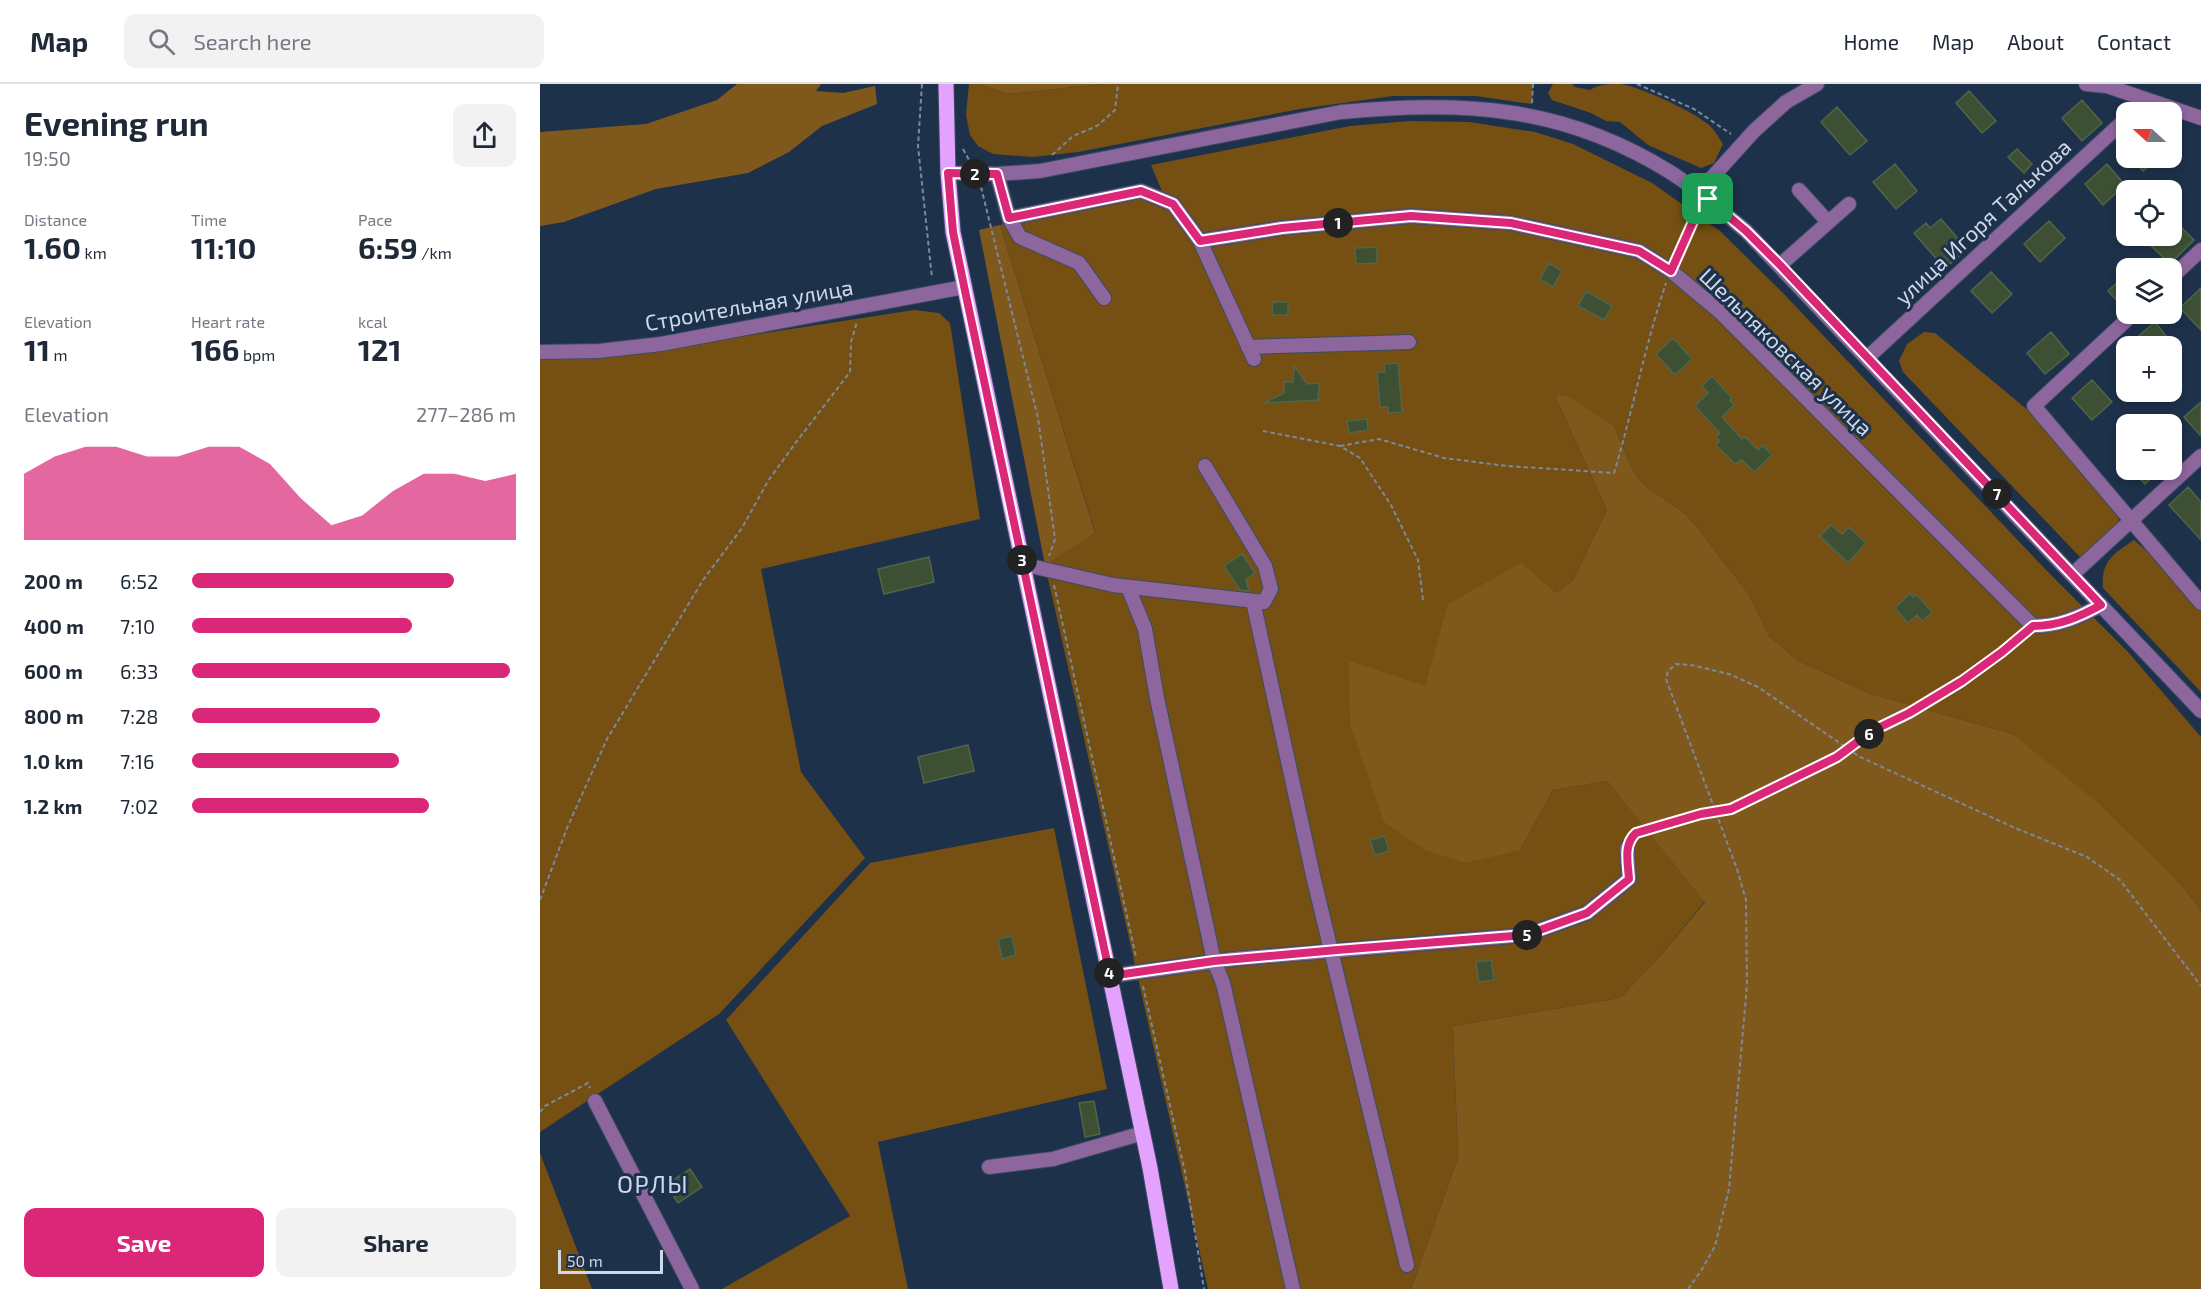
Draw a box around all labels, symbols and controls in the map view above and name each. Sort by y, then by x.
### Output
search box [124,14,544,68]
text: Map [30,24,88,58]
icon: search [145,25,178,58]
text: Search here [193,28,312,54]
text: Home [1843,29,1899,54]
text: Map [1932,29,1974,54]
text: About [2007,29,2064,54]
text: Contact [2097,29,2171,54]
north arrow [2116,102,2182,168]
map controls [2116,102,2182,480]
text: Evening run [24,103,209,143]
button: share [453,104,516,167]
street label: улица Игоря Талькова [1889,133,2076,310]
text: 19:50 [24,146,71,170]
pin: 2 [960,159,990,189]
text: 2 [970,164,980,183]
pin [1682,173,1733,224]
button: locate [2116,180,2182,246]
icon: arrive [1691,182,1724,215]
pin: 1 [1323,208,1353,238]
text: Distance [24,210,87,229]
text: Time [191,210,227,229]
text: Pace [358,210,392,229]
text: 1 [1335,213,1341,232]
text: 1.60 [24,229,81,265]
text: 11:10 [191,229,257,265]
text: 6:59 [358,229,418,265]
text: km [81,243,107,262]
text: /km [418,243,452,262]
button: layers [2116,258,2182,324]
street label: Шельпяковская улица [1694,262,1878,441]
street label: Строительная улица [643,273,855,336]
text: Elevation [24,312,92,331]
text: Heart rate [191,312,265,331]
text: kcal [358,312,387,331]
text: 11 [24,331,50,367]
text: 166 [191,331,239,367]
text: 121 [358,331,401,367]
button: + [2116,336,2182,402]
text: m [50,345,68,364]
text: bpm [239,345,275,364]
text: Elevation [24,402,109,426]
text: 277–286 m [416,402,516,426]
button: − [2116,414,2182,480]
pin: 7 [1982,479,2012,509]
text: 7 [1993,484,2001,503]
pin: 3 [1007,545,1037,575]
text: 3 [1017,550,1027,569]
text: 200 m [24,569,83,593]
text: 6:52 [120,569,158,593]
text: 400 m [24,614,84,638]
text: 7:10 [120,614,155,638]
text: 600 m [24,659,83,683]
text: 6:33 [120,659,158,683]
text: 800 m [24,704,84,728]
text: 7:28 [120,704,158,728]
pin: 6 [1854,719,1884,749]
text: 6 [1864,724,1874,743]
text: 1.0 km [24,749,83,773]
text: 7:16 [120,749,154,773]
text: 1.2 km [24,794,82,818]
text: 7:02 [120,794,158,818]
pin: 5 [1512,920,1542,950]
text: 5 [1523,925,1531,944]
pin: 4 [1094,958,1124,988]
text: 4 [1104,963,1114,982]
district label: ОРЛЫ [617,1169,689,1198]
button: Save [24,1208,264,1277]
button: Share [276,1208,516,1277]
scale bar [558,1247,663,1274]
text: 50 m [567,1251,603,1270]

